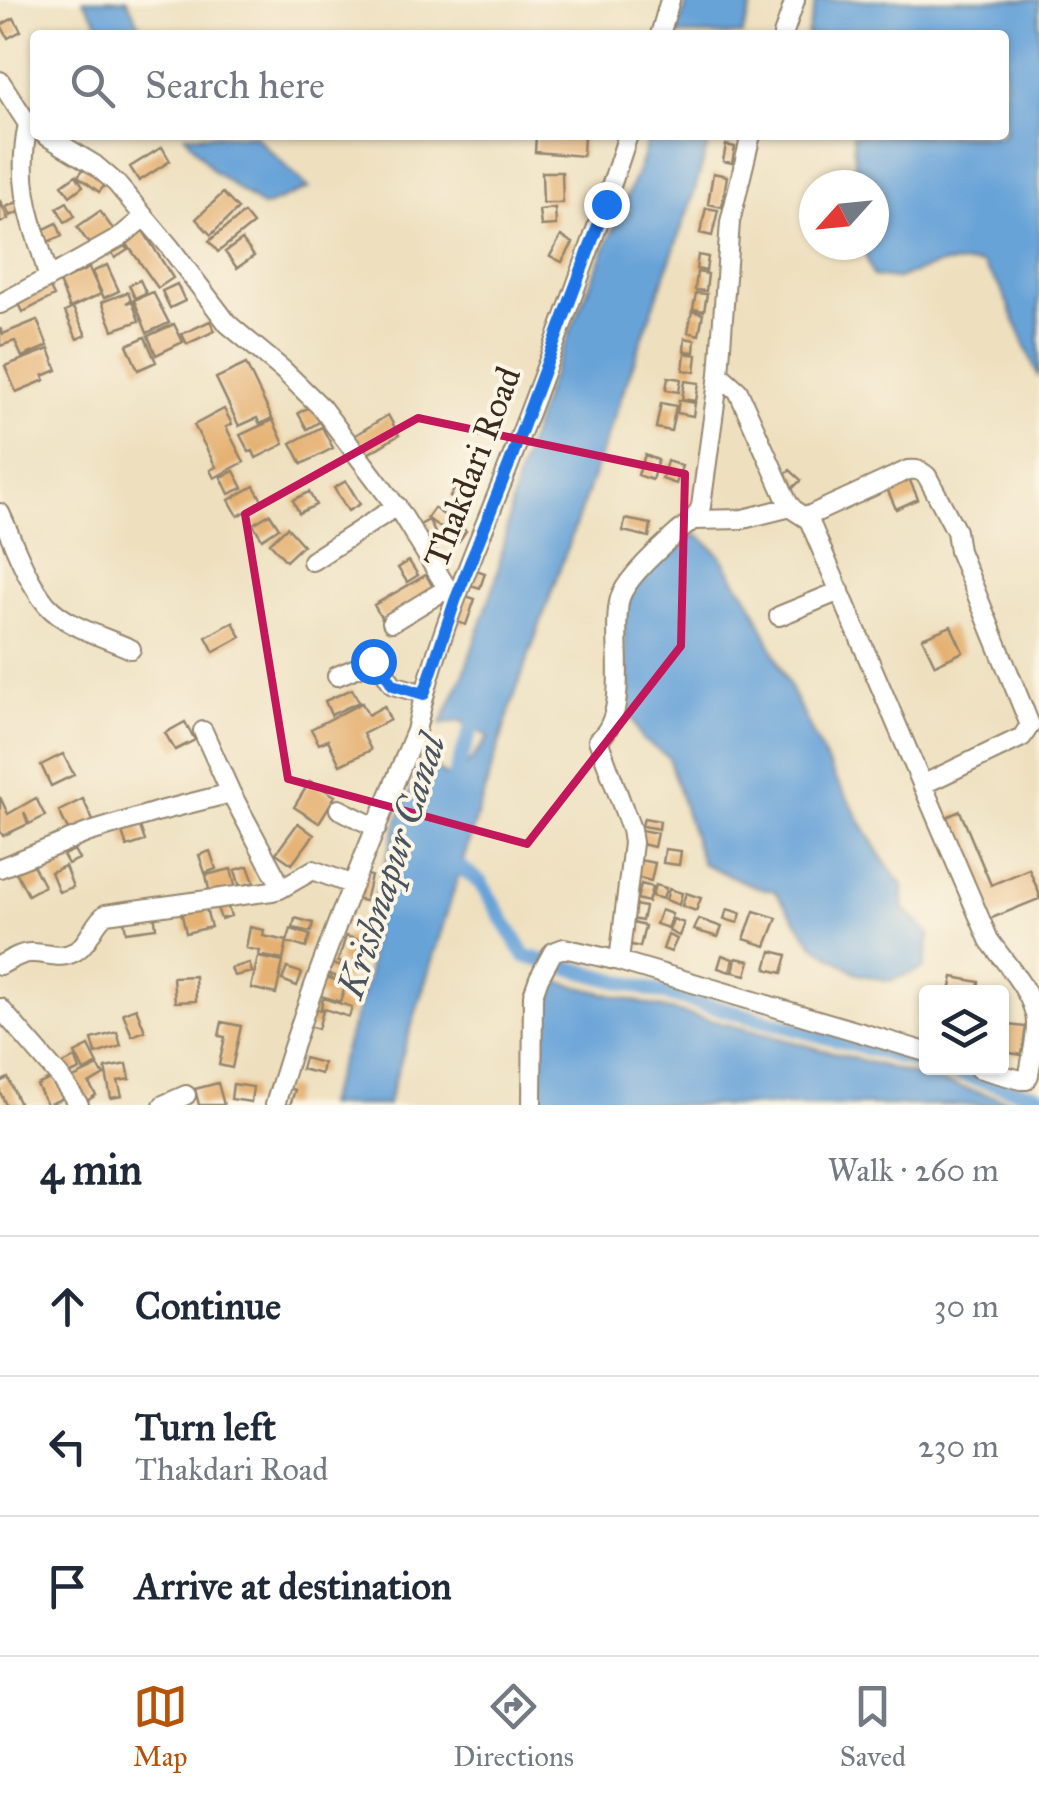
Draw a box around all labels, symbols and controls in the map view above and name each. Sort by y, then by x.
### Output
search box [30,30,1009,140]
icon: search [65,58,120,113]
text: Search here [145,62,325,108]
north arrow [799,170,889,260]
route end [584,182,630,228]
street label: Thakdari Road [415,360,531,574]
route start [351,639,397,685]
water label: Krishnapur Canal [326,726,457,1006]
map controls [919,985,1009,1075]
button: layers [919,985,1009,1075]
text: 4 min [40,1144,142,1196]
text: Walk · 260 m [828,1151,999,1190]
icon: ahead [40,1279,95,1334]
text: Continue [135,1283,281,1329]
text: 30 m [934,1287,999,1326]
text: Turn left [135,1404,276,1450]
icon: left [40,1419,95,1474]
text: 230 m [918,1427,999,1466]
text: Thakdari Road [135,1450,328,1489]
icon: arrive [40,1559,95,1614]
text: Arrive at destination [135,1563,452,1609]
tab: Map [133,1679,188,1774]
tab: Directions [453,1679,574,1774]
tab: Saved [840,1679,906,1774]

